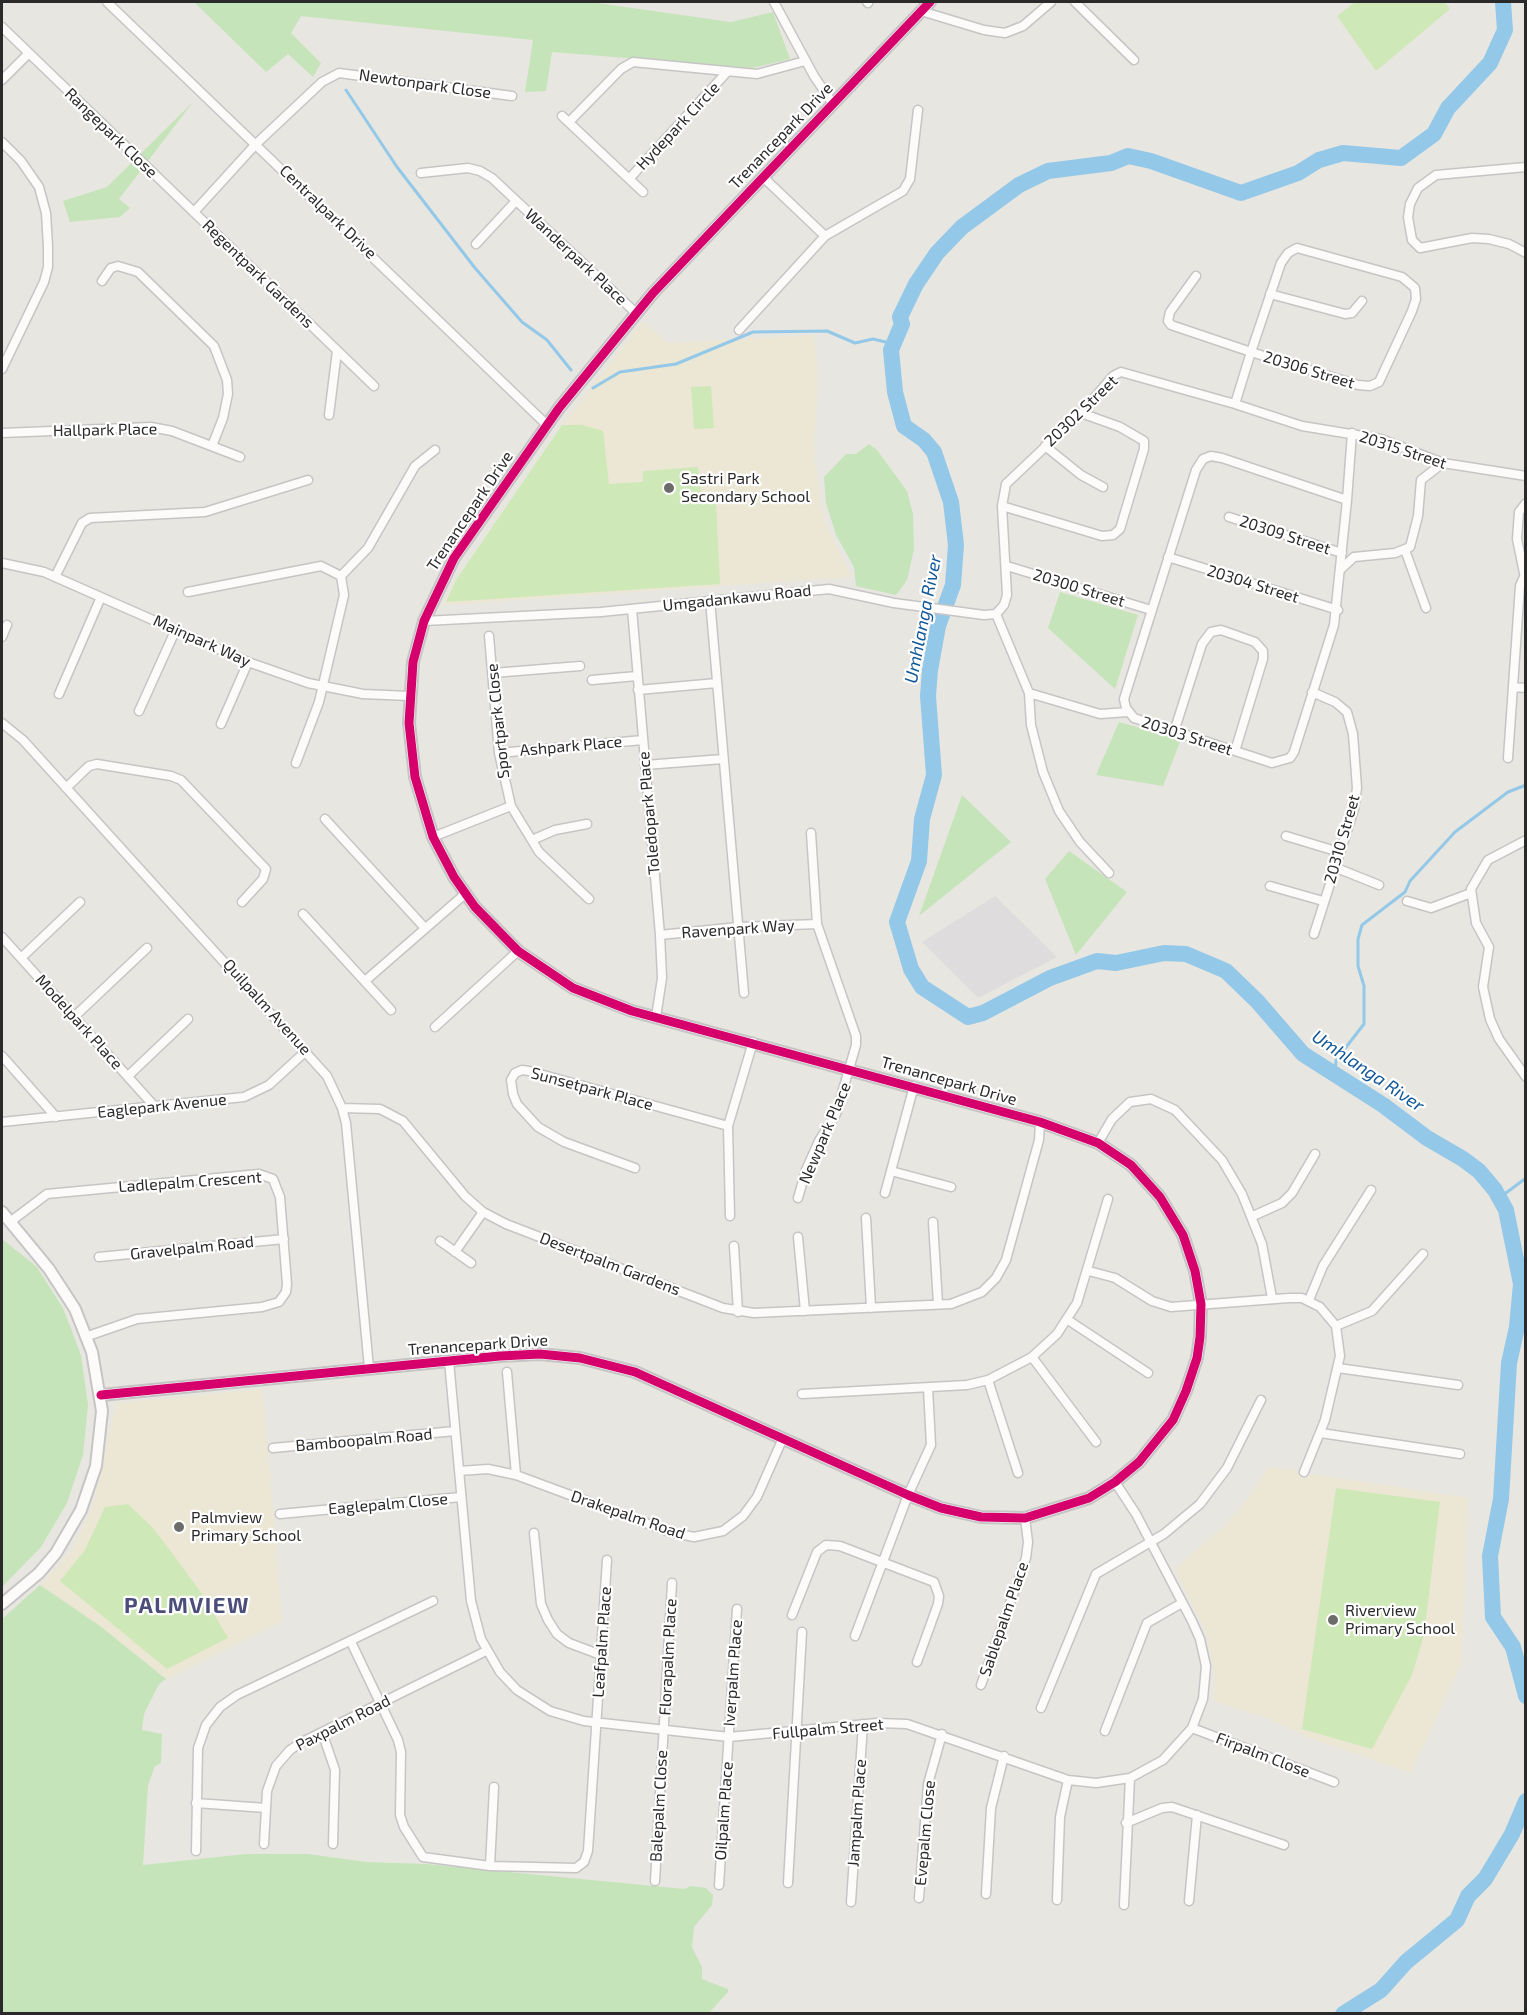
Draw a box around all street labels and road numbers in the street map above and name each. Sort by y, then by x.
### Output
street label: Newtonpark Close [358,65,492,103]
street label: Hydepark Circle [632,78,724,174]
street label: Trenancepark Drive [725,79,837,193]
street label: Rangepark Close [61,84,161,182]
street label: Centralpark Drive [276,161,380,263]
street label: Wanderpark Place [521,205,631,309]
street label: Regentpark Gardens [198,216,318,332]
street label: 20306 Street [1261,347,1357,393]
street label: 20302 Street [1040,371,1122,451]
street label: Hallpark Place [53,419,157,441]
street label: 20315 Street [1357,427,1449,473]
street label: Trenancepark Drive [423,447,517,575]
street label: 20309 Street [1237,511,1333,559]
street label: 20304 Street [1205,561,1301,607]
street label: 20300 Street [1031,565,1127,611]
street label: Umgadankawu Road [662,581,812,615]
street label: Mainpark Way [150,611,254,671]
street label: Sportpark Close [482,662,514,780]
street label: 20303 Street [1139,712,1235,760]
street label: Ashpark Place [519,732,623,760]
street label: Toledopark Place [634,751,664,875]
street label: 20310 Street [1320,792,1364,886]
street label: Ravenpark Way [681,915,795,943]
street label: Quilpalm Avenue [219,955,315,1059]
street label: Modelpark Place [31,971,127,1073]
street label: Trenancepark Drive [879,1052,1019,1110]
street label: Sunsetpark Place [529,1063,655,1115]
street label: Newpark Place [795,1079,855,1187]
street label: Eaglepark Avenue [96,1090,228,1122]
street label: Ladlepalm Crescent [118,1167,262,1197]
street label: Desertpalm Gardens [537,1228,683,1300]
street label: Gravelpalm Road [129,1232,255,1264]
street label: Trenancepark Drive [407,1331,549,1359]
street label: Bamboopalm Road [295,1424,433,1456]
street label: Drakepalm Road [568,1486,688,1544]
street label: Eaglepalm Close [327,1489,449,1519]
street label: Sablepalm Place [975,1559,1033,1679]
street label: Leafpalm Place [589,1586,615,1698]
street label: Florapalm Place [655,1598,681,1716]
street label: Iverpalm Place [720,1619,746,1727]
street label: Paxpalm Road [292,1691,394,1755]
street label: Fullpalm Street [771,1715,885,1743]
street label: Firpalm Close [1213,1728,1313,1782]
street label: Balepalm Close [646,1750,672,1862]
street label: Jampalm Place [844,1759,870,1867]
street label: Oilpalm Place [711,1761,737,1861]
street label: Evepalm Close [911,1779,939,1887]

